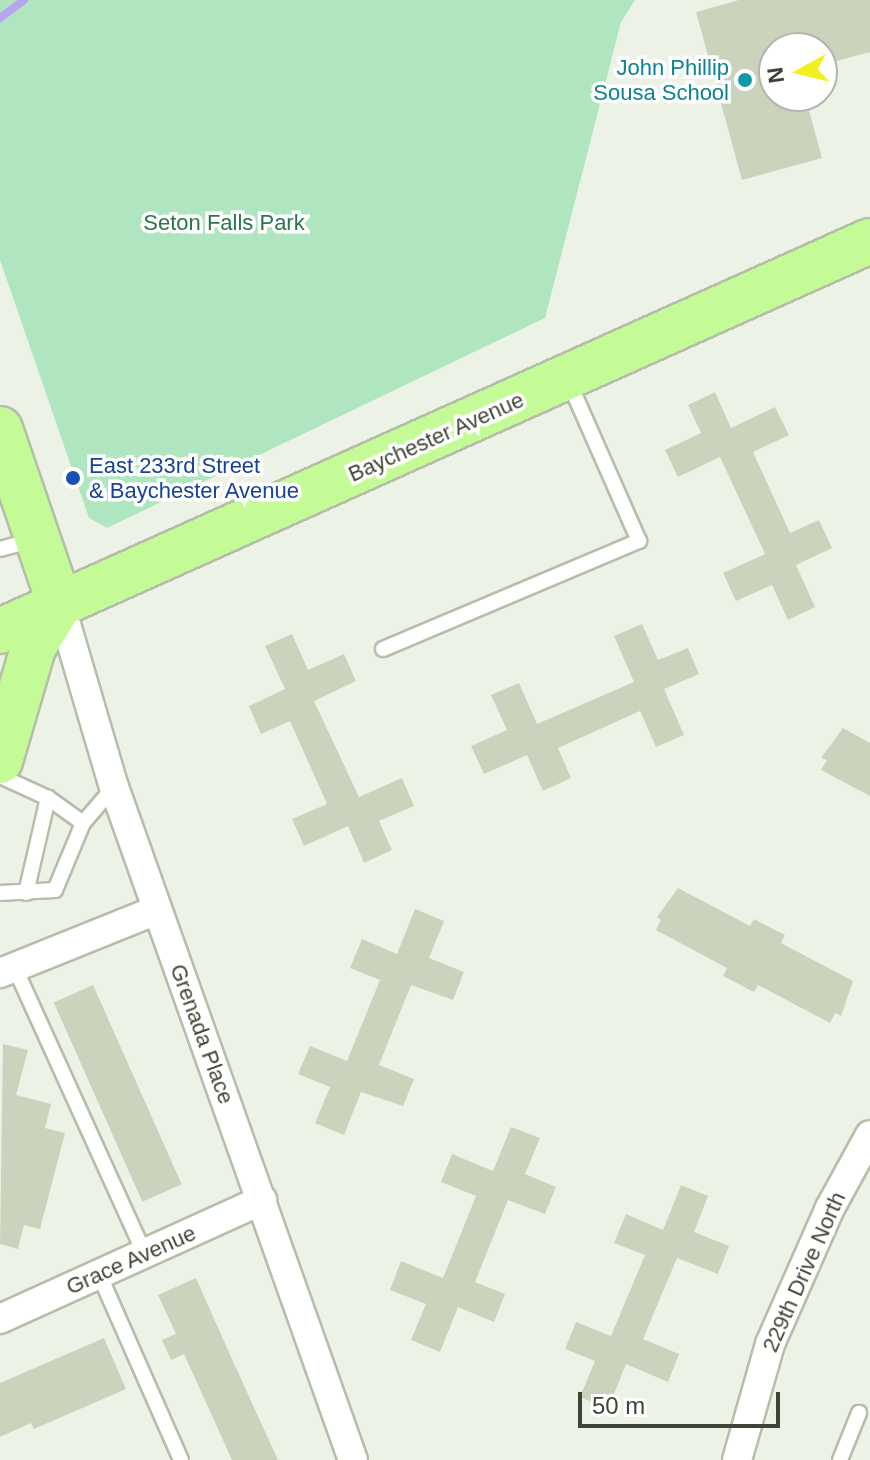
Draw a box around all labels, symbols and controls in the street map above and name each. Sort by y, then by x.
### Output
north arrow [758,32,838,112]
place label: John Phillip Sousa School [593,54,729,106]
text: N [762,66,789,85]
marker: John Phillip Sousa School [736,71,754,89]
park label: Seton Falls Park [143,210,305,236]
street label: Baychester Avenue [344,386,528,488]
place label: East 233rd Street & Baychester Avenue [89,452,300,504]
marker: East 233rd Street & Baychester Avenue [64,469,82,487]
street label: Grenada Place [164,961,240,1107]
street label: 229th Drive North [757,1188,851,1356]
street label: Grace Avenue [62,1219,200,1301]
scale bar [582,1376,784,1426]
text: 50 m [592,1392,645,1419]

